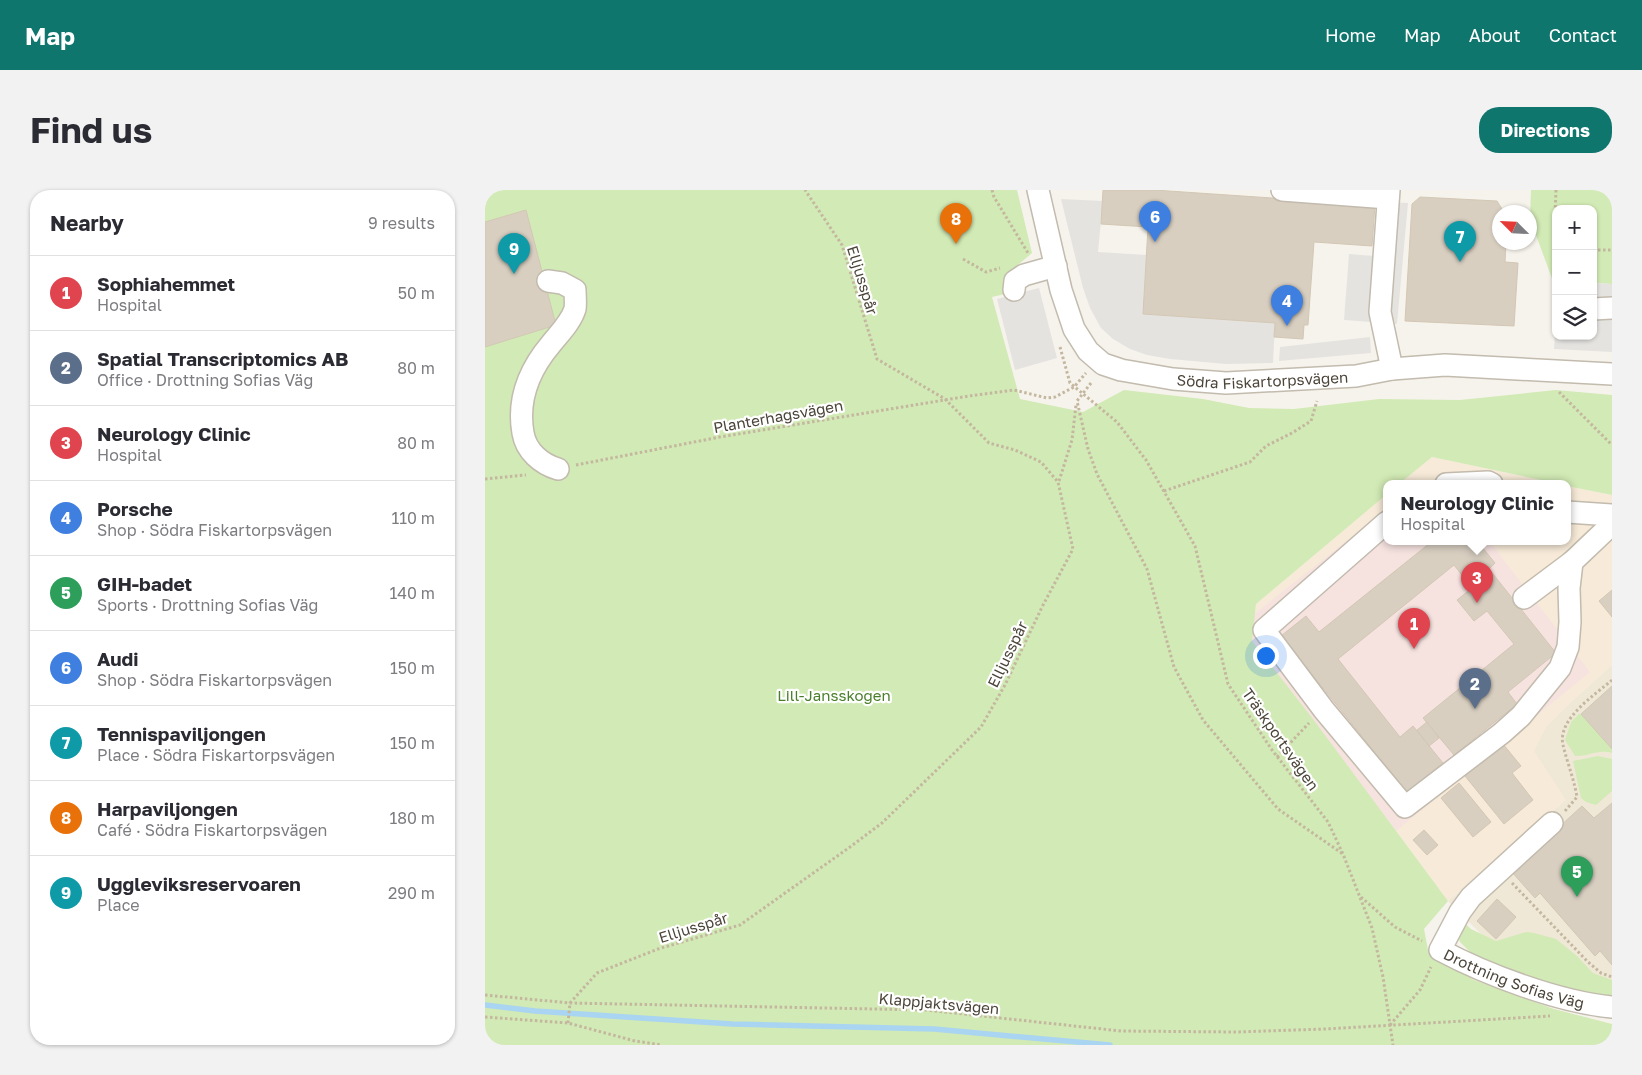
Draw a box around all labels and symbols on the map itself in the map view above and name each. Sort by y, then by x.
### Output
pin: 6 [1139,201,1171,242]
pin: 8 [940,203,972,244]
north arrow [1492,205,1537,250]
pin: 7 [1444,221,1476,262]
pin: 9 [498,233,530,274]
street label: Elljusspår [844,243,882,317]
pin: 4 [1271,285,1303,326]
street label: Södra Fiskartorpsvägen [1176,367,1349,392]
street label: Planterhagsvägen [712,396,844,436]
pin: 3 [1461,562,1493,603]
pin: 1 [1398,608,1430,649]
street label: Elljusspår [983,618,1031,690]
your location [1253,643,1279,669]
pin: 2 [1459,668,1491,709]
street label: Träskportsvägen [1239,684,1323,794]
park label: Lill-Jansskogen [777,686,891,704]
pin: 5 [1561,856,1593,897]
street label: Elljusspår [656,908,730,946]
street label: Drottning Sofias Väg [1441,945,1586,1012]
street label: Klappjaktsvägen [878,989,1000,1017]

